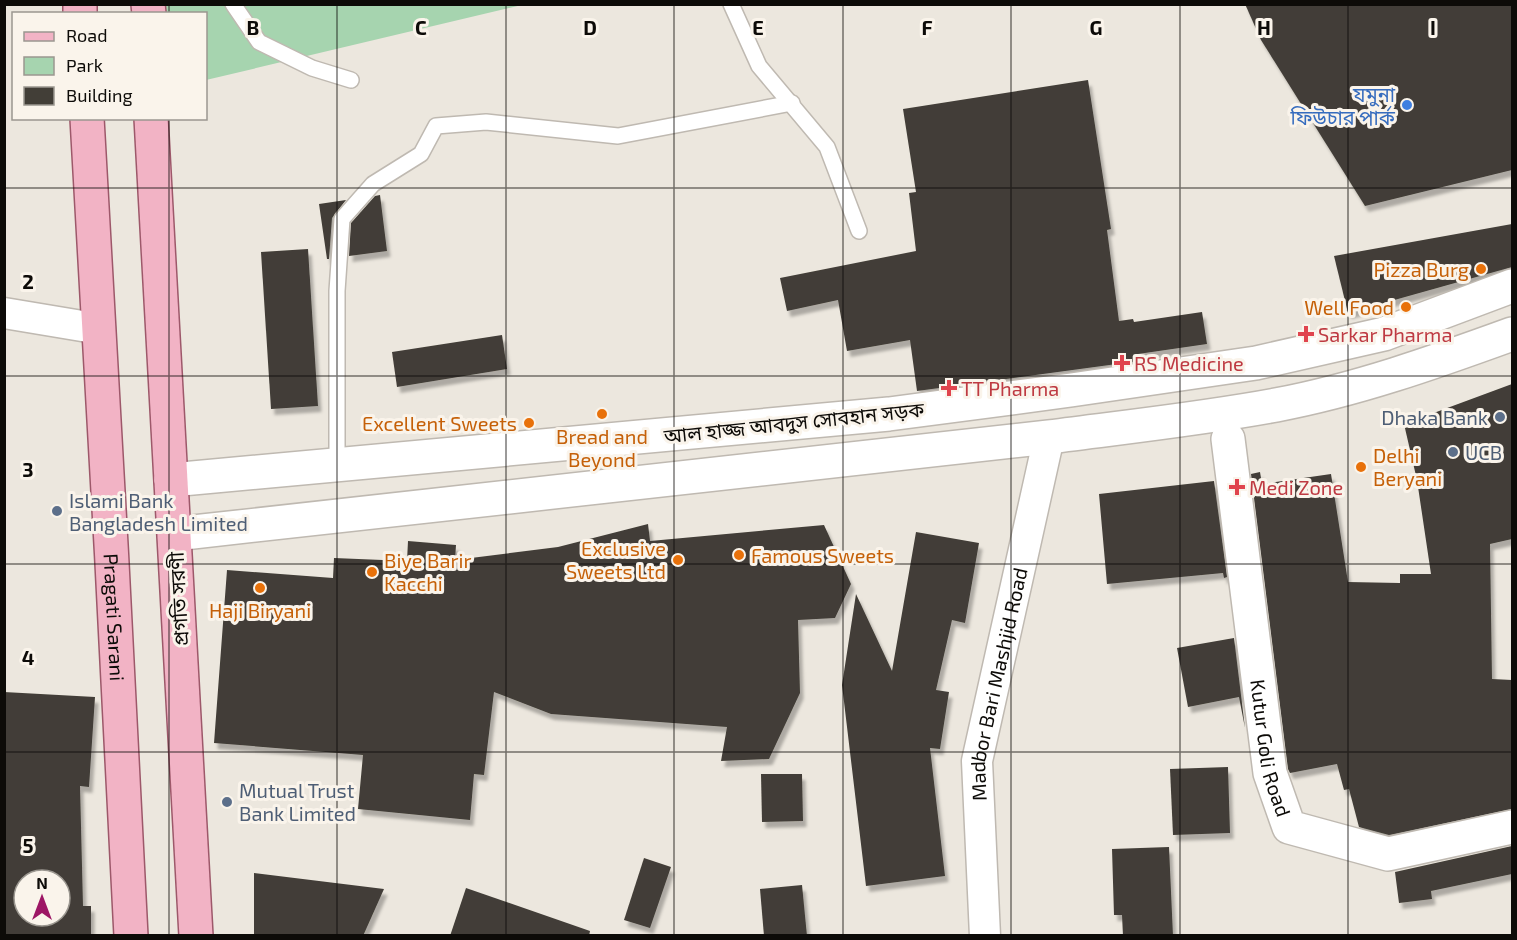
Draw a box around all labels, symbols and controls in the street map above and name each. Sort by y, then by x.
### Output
legend [12,12,207,120]
text: B [247,15,259,39]
text: C [415,15,427,39]
text: D [583,15,597,39]
text: E [752,15,764,39]
text: F [921,15,933,39]
text: G [1090,15,1102,39]
text: H [1257,15,1271,39]
text: I [1430,15,1436,39]
text: Road [66,24,107,46]
text: Park [66,54,103,76]
place label: যমুনা ফিউচার পার্ক [1290,82,1396,129]
text: Building [66,84,133,106]
marker: যমুনা ফিউচার পার্ক [1400,98,1414,112]
place label: Pizza Burg [1374,257,1469,281]
marker: Pizza Burg [1474,262,1488,276]
text: 2 [22,269,34,293]
place label: Well Food [1304,295,1394,319]
marker: Well Food [1399,300,1413,314]
place label: Sarkar Pharma [1318,322,1452,346]
marker: Sarkar Pharma [1299,327,1313,341]
place label: RS Medicine [1134,351,1244,375]
marker: RS Medicine [1115,356,1129,370]
place label: TT Pharma [961,376,1059,400]
marker: TT Pharma [942,381,956,395]
street label: আল হাজ্জ আবদুস সোবহান সড়ক [662,396,926,449]
place label: Dhaka Bank [1381,405,1488,429]
marker: Bread and Beyond [595,407,609,421]
marker: Dhaka Bank [1493,410,1507,424]
place label: Excellent Sweets [362,411,517,435]
marker: Excellent Sweets [522,416,536,430]
place label: Bread and Beyond [556,424,648,471]
place label: UCB [1465,440,1502,464]
place label: Delhi Beryani [1373,443,1442,490]
marker: UCB [1446,445,1460,459]
text: 3 [22,457,34,481]
marker: Delhi Beryani [1354,460,1368,474]
place label: Medi Zone [1249,475,1343,499]
marker: Medi Zone [1230,480,1244,494]
place label: Islami Bank Bangladesh Limited [69,488,248,535]
marker: Islami Bank Bangladesh Limited [50,504,64,518]
place label: Exclusive Sweets Ltd [566,536,666,583]
place label: Famous Sweets [751,543,894,567]
place label: Biye Barir Kacchi [384,548,471,595]
marker: Famous Sweets [732,548,746,562]
street label: প্রগতি সরণী [164,551,192,647]
street label: Pragati Sarani [100,553,130,682]
marker: Exclusive Sweets Ltd [671,553,685,567]
marker: Biye Barir Kacchi [365,565,379,579]
street label: Madbor Bari Mashjid Road [965,565,1032,802]
marker: Haji Biryani [253,581,267,595]
place label: Haji Biryani [209,598,311,622]
text: 4 [22,645,35,669]
street label: Kutur Goli Road [1246,678,1296,820]
place label: Mutual Trust Bank Limited [239,778,356,825]
marker: Mutual Trust Bank Limited [220,795,234,809]
text: 5 [22,833,34,857]
north arrow [12,868,72,928]
text: N [36,873,48,892]

